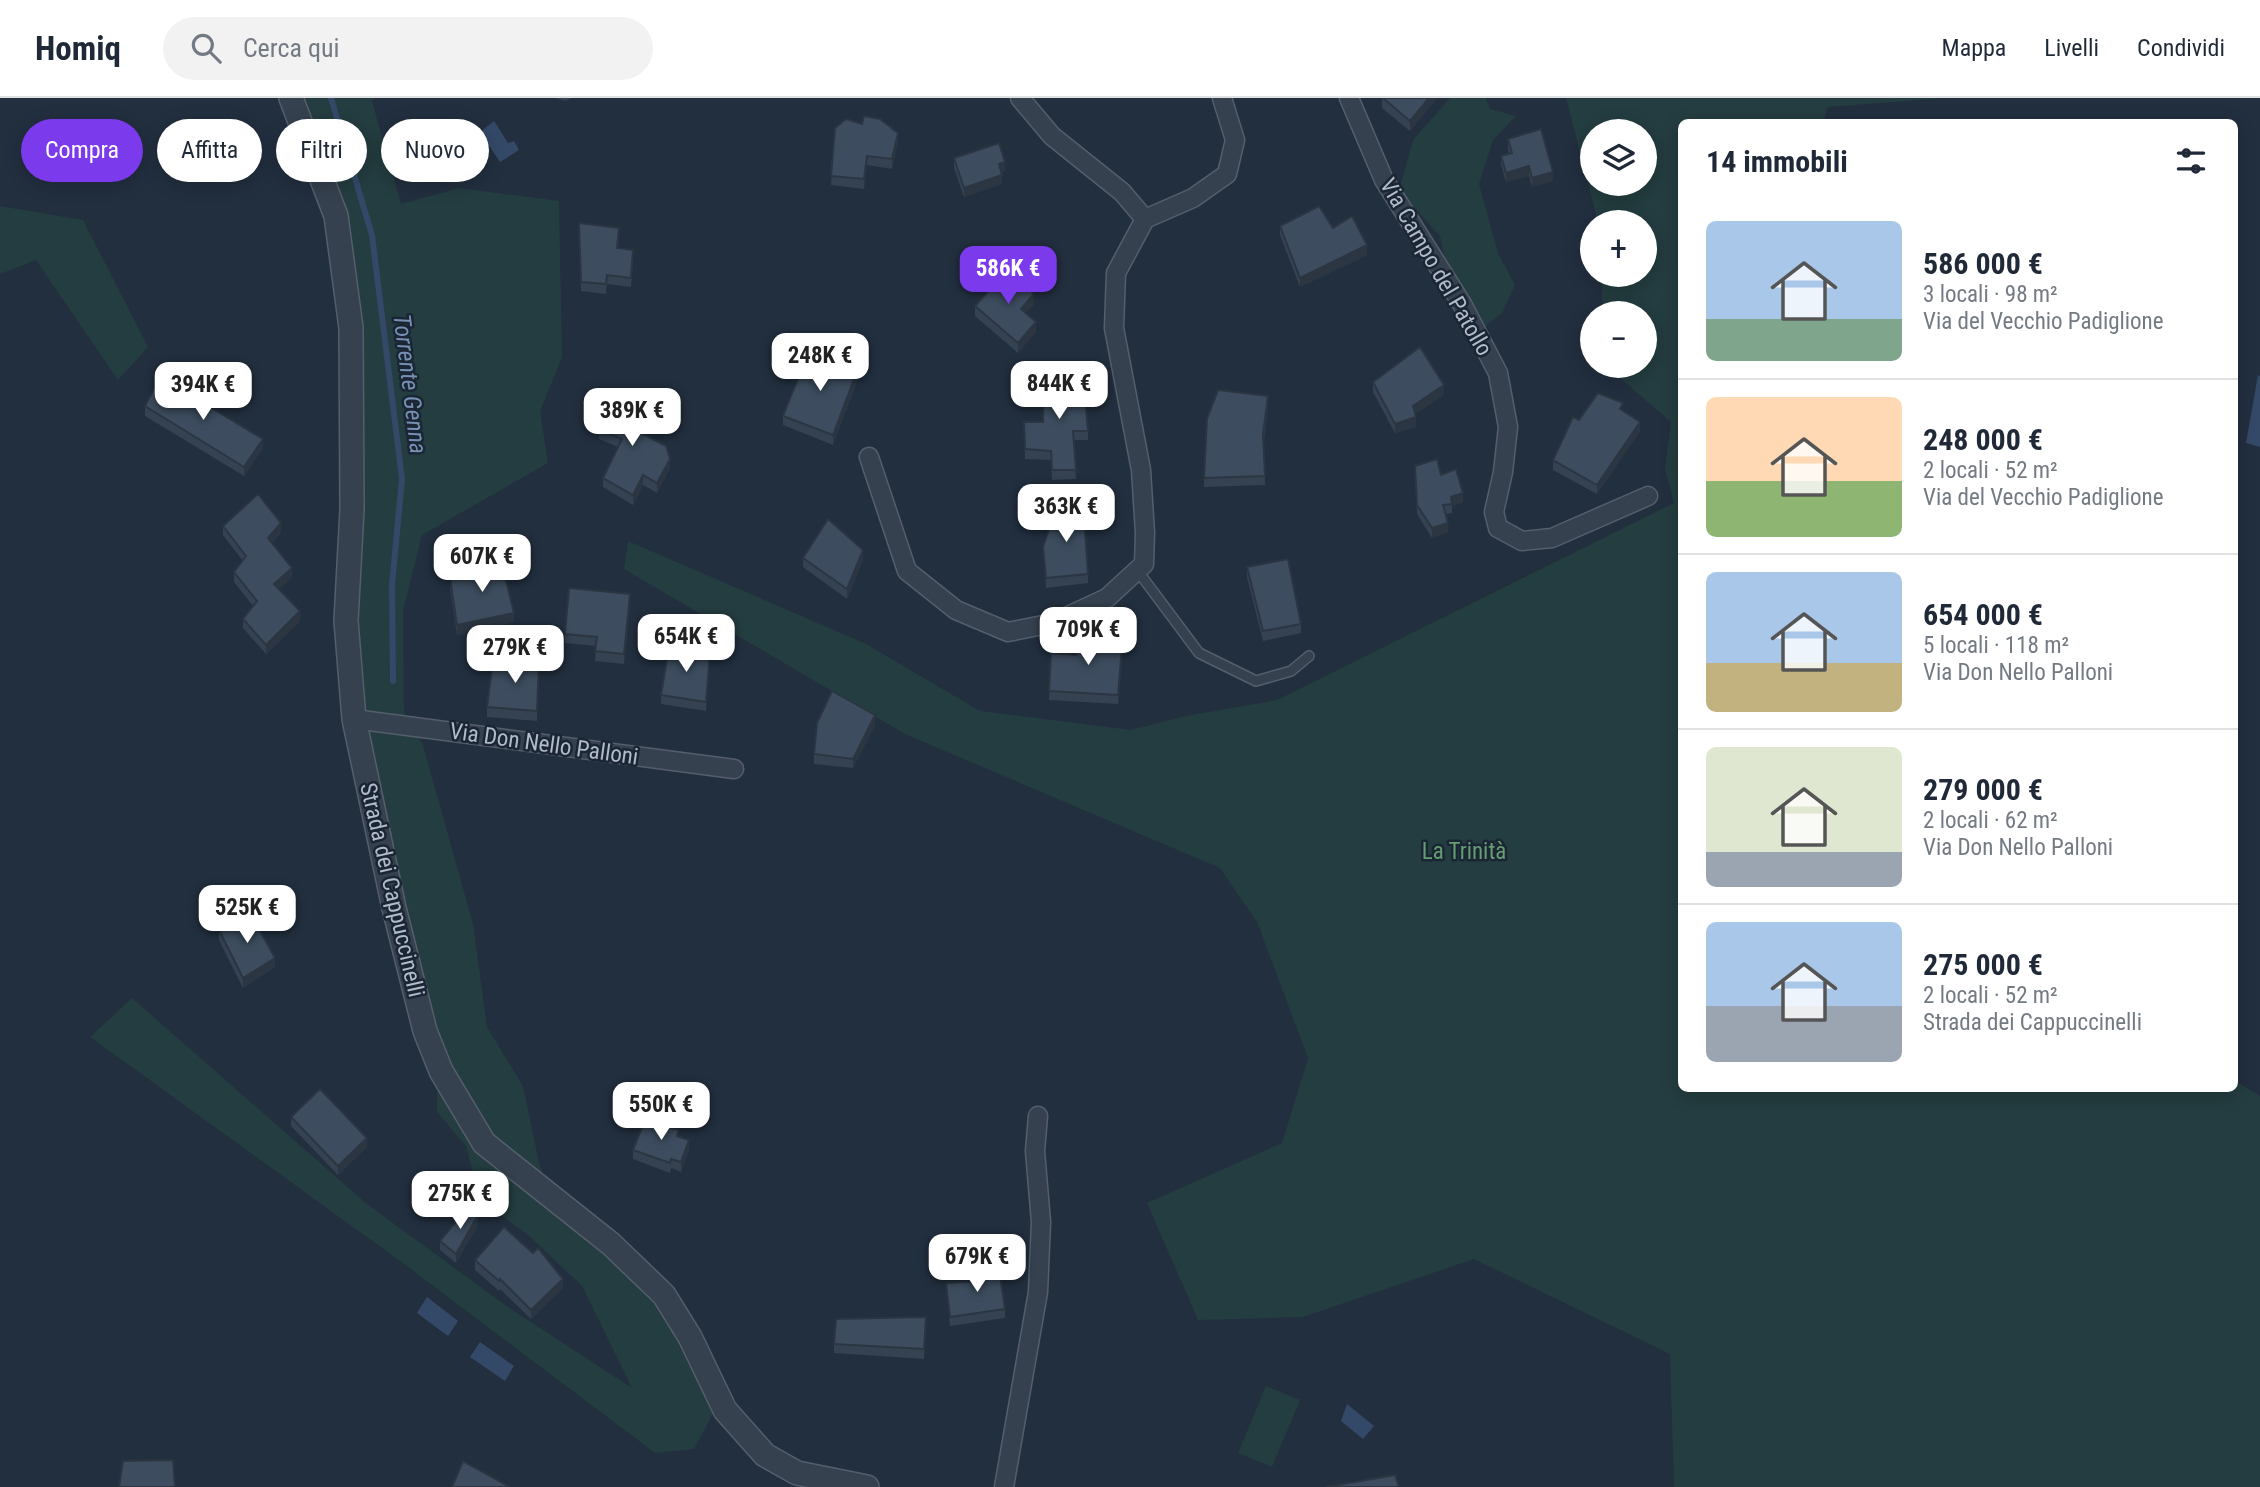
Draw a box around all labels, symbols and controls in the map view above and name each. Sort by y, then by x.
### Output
search box [163,17,653,80]
text: Homiq [35,29,121,68]
icon: search [187,29,225,67]
text: Cerca qui [243,33,339,63]
text: Mappa [1942,34,2006,62]
text: Livelli [2044,34,2099,62]
text: Condividi [2137,34,2225,62]
chip: Compra [21,119,143,182]
chip: Affitta [157,119,262,182]
chip: Filtri [276,119,367,182]
chip: Nuovo [381,119,489,182]
map controls [1580,119,1657,378]
button: layers [1580,119,1657,196]
icon: filters [2172,142,2210,180]
text: 14 immobili [1706,144,1848,179]
street label: Via Campo del Patollo [1374,173,1498,361]
button: + [1580,210,1657,287]
pin: 586K € [951,246,1065,306]
text: 586 000 € [1923,246,2043,281]
icon: home [1762,249,1846,333]
text: 586K € [976,255,1040,282]
text: 3 locali · 98 m² [1923,281,2058,308]
button: − [1580,301,1657,378]
text: Via del Vecchio Padiglione [1923,308,2164,335]
water label: Torrente Genna [388,313,432,455]
pin: 248K € [763,334,877,393]
text: 248K € [788,342,852,369]
pin: 394K € [146,362,260,422]
pin: 844K € [1002,362,1116,421]
text: 844K € [1027,370,1091,397]
text: 394K € [171,371,235,398]
pin: 389K € [575,388,689,448]
text: 389K € [600,397,664,424]
text: 248 000 € [1923,422,2043,457]
icon: home [1762,425,1846,509]
text: 2 locali · 52 m² [1923,457,2058,484]
pin: 363K € [1009,484,1123,544]
text: Via del Vecchio Padiglione [1923,484,2164,511]
text: 363K € [1034,493,1098,520]
pin: 607K € [425,534,539,594]
text: 607K € [450,543,514,570]
text: 654 000 € [1923,597,2043,632]
icon: home [1762,600,1846,684]
pin: 709K € [1031,608,1145,667]
pin: 654K € [629,614,743,674]
text: 709K € [1056,616,1120,643]
text: 654K € [654,623,718,650]
pin: 279K € [458,626,572,685]
text: 5 locali · 118 m² [1923,632,2069,659]
text: 279K € [483,634,547,661]
text: Via Don Nello Palloni [1923,659,2113,686]
street label: Via Don Nello Palloni [448,717,640,771]
text: 279 000 € [1923,772,2043,807]
icon: home [1762,775,1846,859]
street label: Strada dei Cappuccinelli [354,780,430,1000]
text: 2 locali · 62 m² [1923,807,2058,834]
text: Via Don Nello Palloni [1923,834,2113,861]
park label: La Trinità [1422,838,1506,865]
pin: 525K € [190,886,304,945]
text: 525K € [215,894,279,921]
text: 275 000 € [1923,947,2043,982]
icon: home [1762,950,1846,1034]
text: 2 locali · 52 m² [1923,982,2058,1009]
text: Strada dei Cappuccinelli [1923,1009,2142,1036]
pin: 550K € [604,1082,718,1142]
text: 550K € [629,1091,693,1118]
pin: 275K € [403,1172,517,1231]
text: 275K € [428,1180,492,1207]
pin: 679K € [920,1234,1034,1294]
text: 679K € [945,1243,1009,1270]

